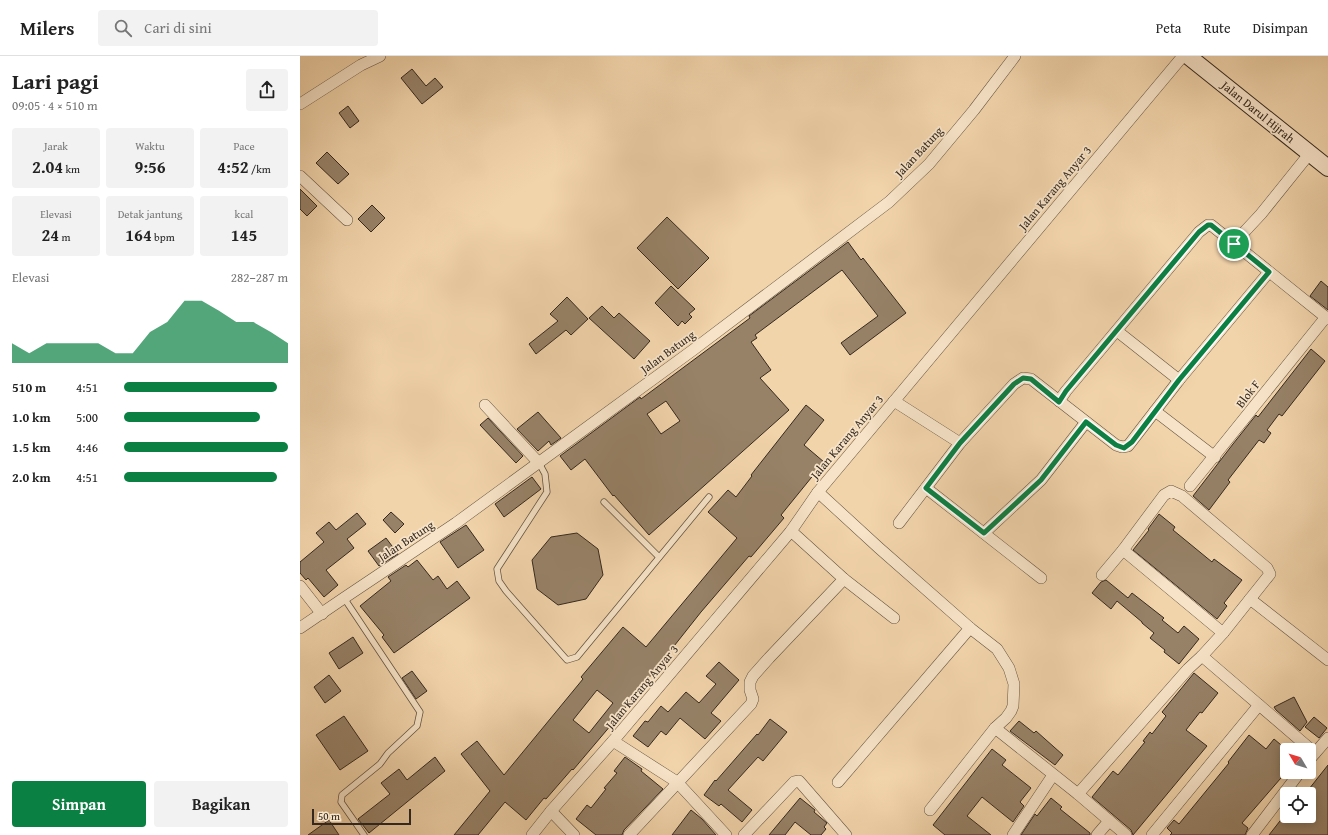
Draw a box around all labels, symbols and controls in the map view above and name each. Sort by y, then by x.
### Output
search box [98,10,378,46]
text: Milers [20,14,74,42]
icon: search [112,17,134,39]
text: Cari di sini [144,17,212,38]
text: Peta [1156,18,1181,38]
text: Rute [1203,18,1231,38]
text: Disimpan [1253,18,1308,38]
text: Lari pagi [12,65,99,97]
button: share [246,69,288,111]
street label: Jalan Darul Hijrah [1216,75,1299,147]
text: 09:05 · 4 × 510 m [12,96,98,115]
street label: Jalan Batung [889,123,947,182]
text: Jarak [44,138,68,154]
text: Waktu [135,138,165,154]
text: Pace [233,138,255,154]
street label: Jalan Karang Anyar 3 [1013,142,1095,235]
text: 2.04 [32,154,63,179]
text: 9:56 [134,154,166,179]
text: 4:52 [217,154,249,179]
text: km [63,161,80,177]
text: /km [249,161,271,177]
text: Elevasi [40,206,72,222]
text: Detak jantung [118,206,182,222]
text: kcal [235,206,253,222]
text: 24 [41,222,59,247]
text: 164 [125,222,152,247]
text: 145 [231,222,257,247]
pin [1217,227,1251,261]
text: m [59,229,71,245]
text: bpm [152,229,175,245]
icon: arrive [1223,233,1245,255]
text: Elevasi [12,268,50,287]
text: 282–287 m [231,268,288,287]
street label: Jalan Batung [635,326,699,378]
street label: Blok F [1231,376,1264,411]
text: 510 m [12,378,46,397]
text: 4:51 [76,378,98,397]
street label: Jalan Karang Anyar 3 [805,391,887,484]
text: 1.0 km [12,408,51,427]
text: 5:00 [76,408,98,427]
text: 1.5 km [12,438,51,457]
text: 4:46 [76,438,98,457]
text: 2.0 km [12,468,51,487]
text: 4:51 [76,468,98,487]
street label: Jalan Batung [373,516,437,566]
street label: Jalan Karang Anyar 3 [600,641,682,734]
north arrow [1280,743,1316,779]
map controls [1280,743,1316,823]
button: Simpan [12,781,146,827]
button: Bagikan [154,781,288,827]
button: locate [1280,787,1316,823]
scale bar [312,807,411,826]
text: 50 m [318,808,340,824]

